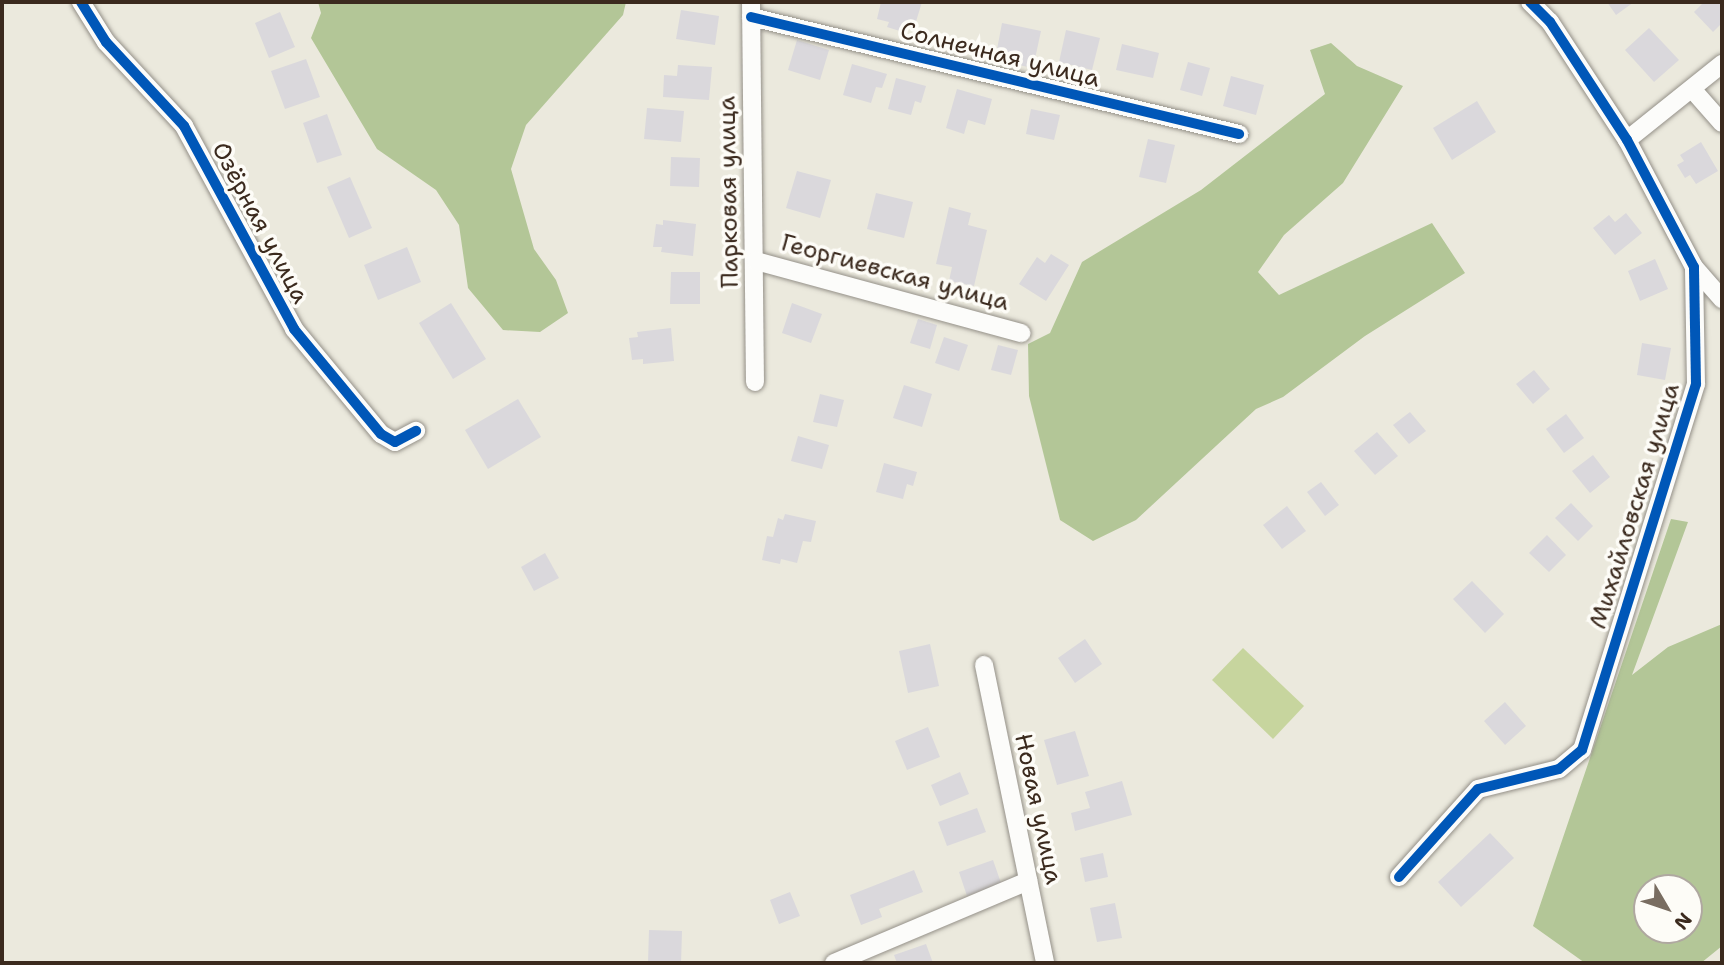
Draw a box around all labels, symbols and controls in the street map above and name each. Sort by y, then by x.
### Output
street label: Солнечная улица [897,16,1103,94]
street label: Парковая улица [713,96,745,288]
street label: Озёрная улица [205,137,315,309]
street label: Георгиевская улица [778,229,1012,317]
street label: Михайловская улица [1584,380,1686,632]
street label: Новая улица [1008,731,1068,887]
north arrow [1633,874,1703,944]
text: N [1669,908,1698,935]

